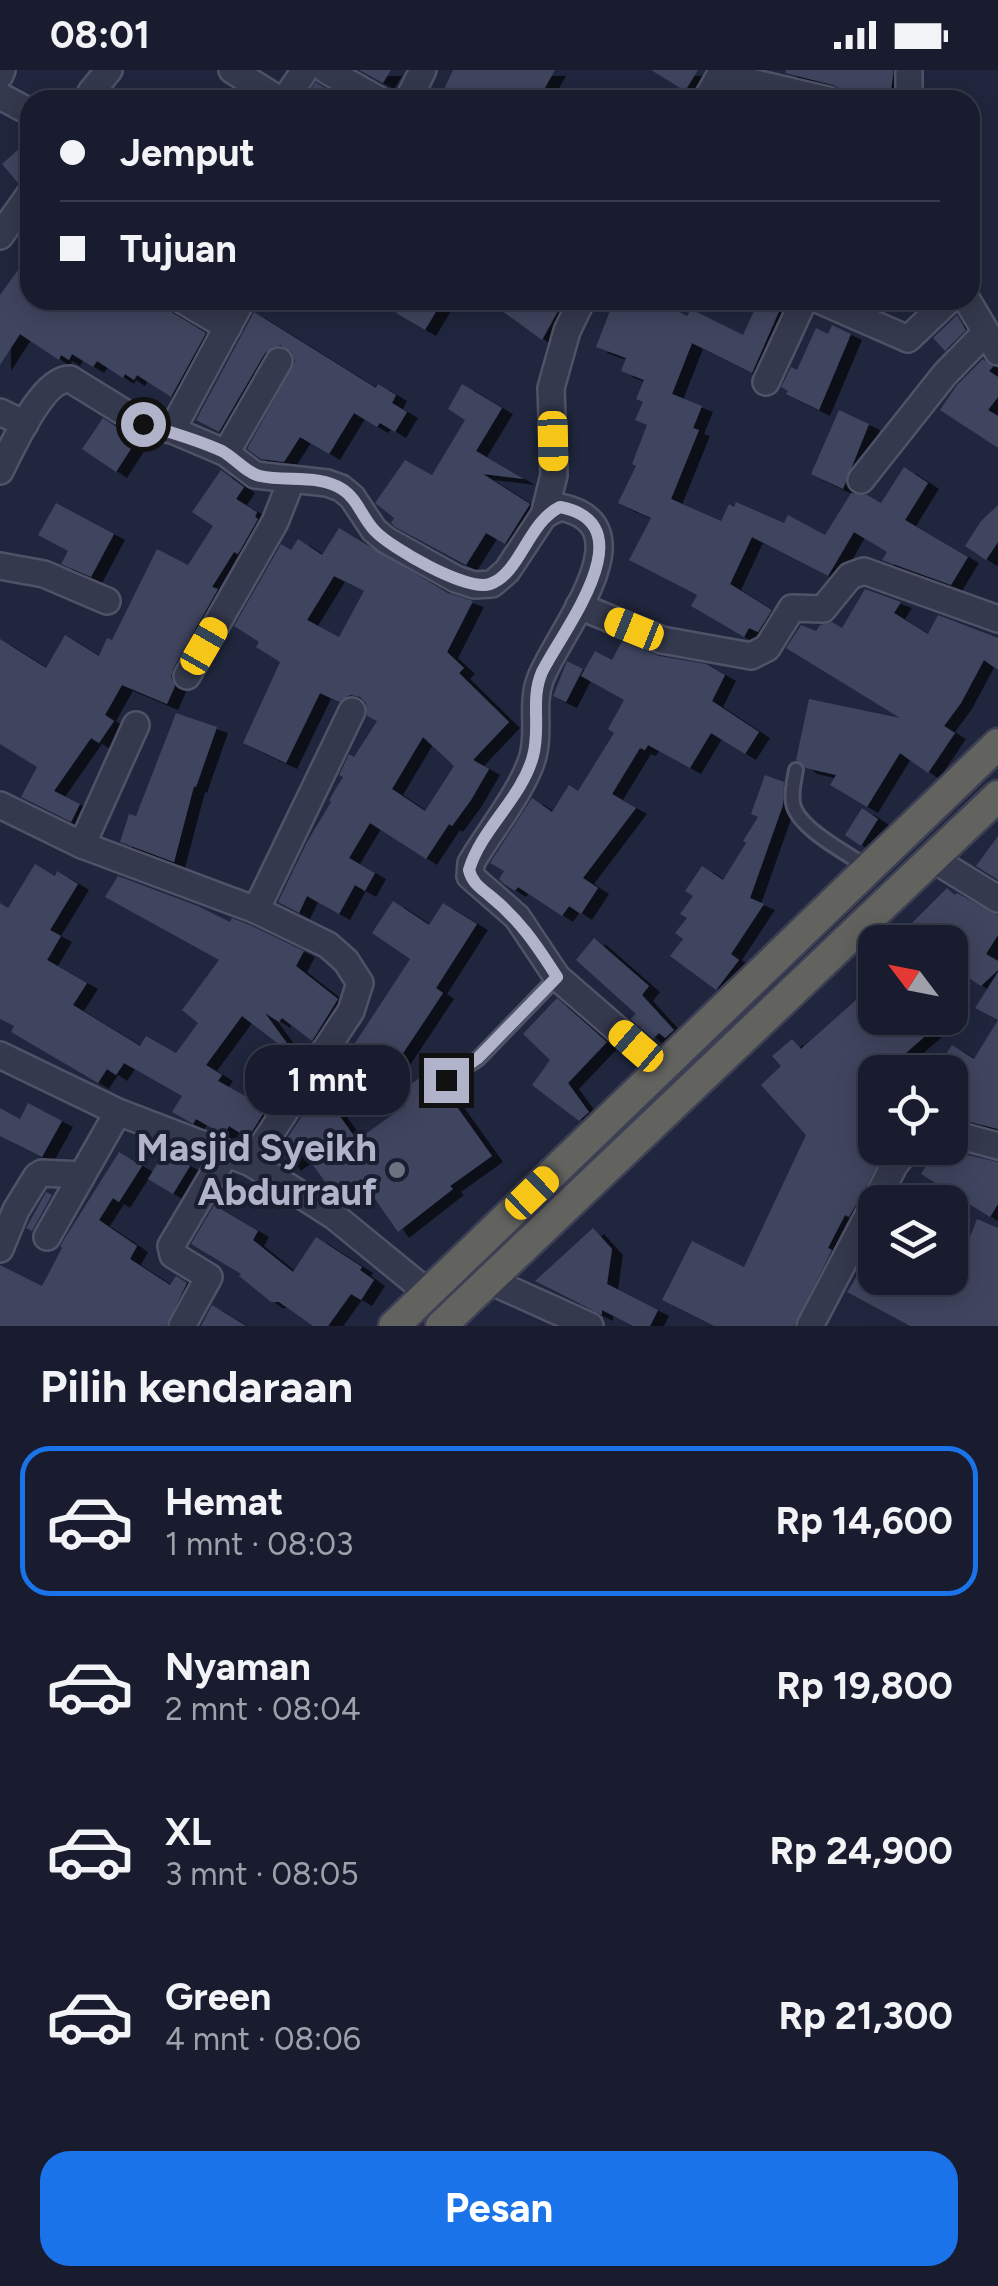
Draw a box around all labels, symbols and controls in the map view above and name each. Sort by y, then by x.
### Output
text: 08:01 [50,12,150,58]
text: Jemput [120,130,255,176]
text: Tujuan [120,226,237,272]
route start [121,402,166,447]
car [537,411,569,471]
car [601,604,667,654]
car [176,613,232,679]
north arrow [858,925,968,1035]
map controls [858,925,968,1295]
car [604,1015,668,1077]
callout: 1 mnt [246,1045,411,1115]
button: locate [858,1055,968,1165]
route end [424,1058,469,1103]
text: 1 mnt [287,1061,368,1099]
place label: Masjid Syeikh Abdurrauf [136,1125,377,1215]
marker: Masjid Syeikh Abdurrauf [386,1159,408,1181]
car [500,1161,564,1225]
button: layers [858,1185,968,1295]
text: Pilih kendaraan [40,1359,353,1413]
icon: car [45,1476,135,1566]
text: Hemat [165,1479,283,1525]
text: Rp 14,600 [775,1498,953,1544]
text: 1 mnt · 08:03 [165,1525,353,1563]
icon: car [45,1641,135,1731]
text: Nyaman [165,1644,311,1690]
text: Rp 19,800 [776,1663,953,1709]
text: 2 mnt · 08:04 [165,1690,361,1728]
icon: car [45,1806,135,1896]
text: XL [165,1809,211,1855]
text: Rp 24,900 [769,1828,953,1874]
text: 3 mnt · 08:05 [165,1855,359,1893]
icon: car [45,1971,135,2061]
text: Green [165,1974,271,2020]
text: Rp 21,300 [778,1993,953,2039]
text: 4 mnt · 08:06 [165,2020,361,2058]
button: Pesan [40,2151,958,2266]

